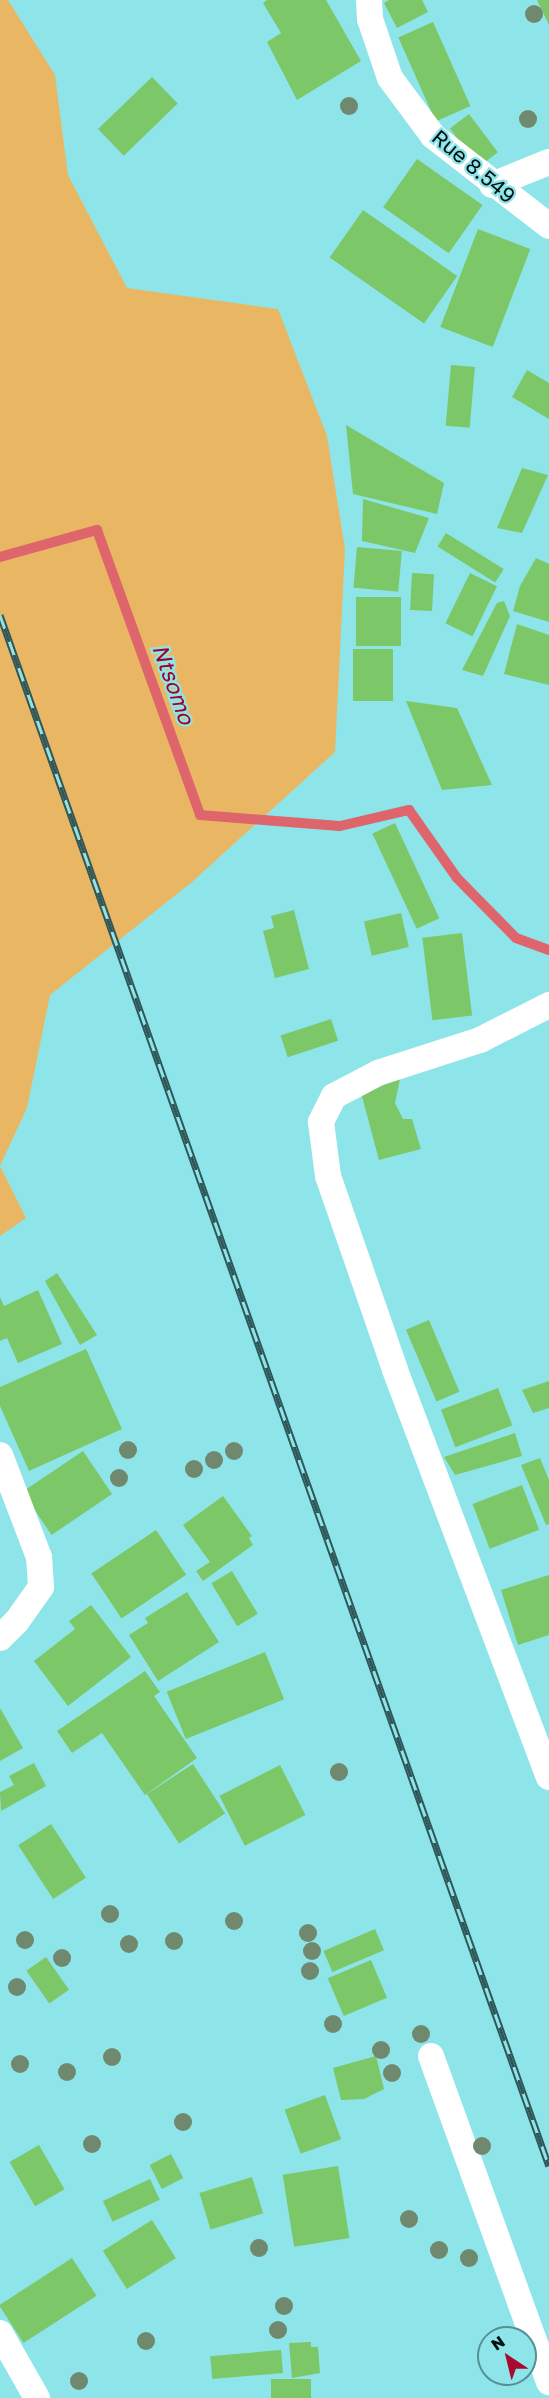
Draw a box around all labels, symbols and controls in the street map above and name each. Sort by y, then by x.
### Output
street label: Rue 8.549 [427,124,521,208]
water label: Ntsomo [147,640,201,728]
north arrow [477,2326,537,2386]
text: N [487,2331,509,2355]

